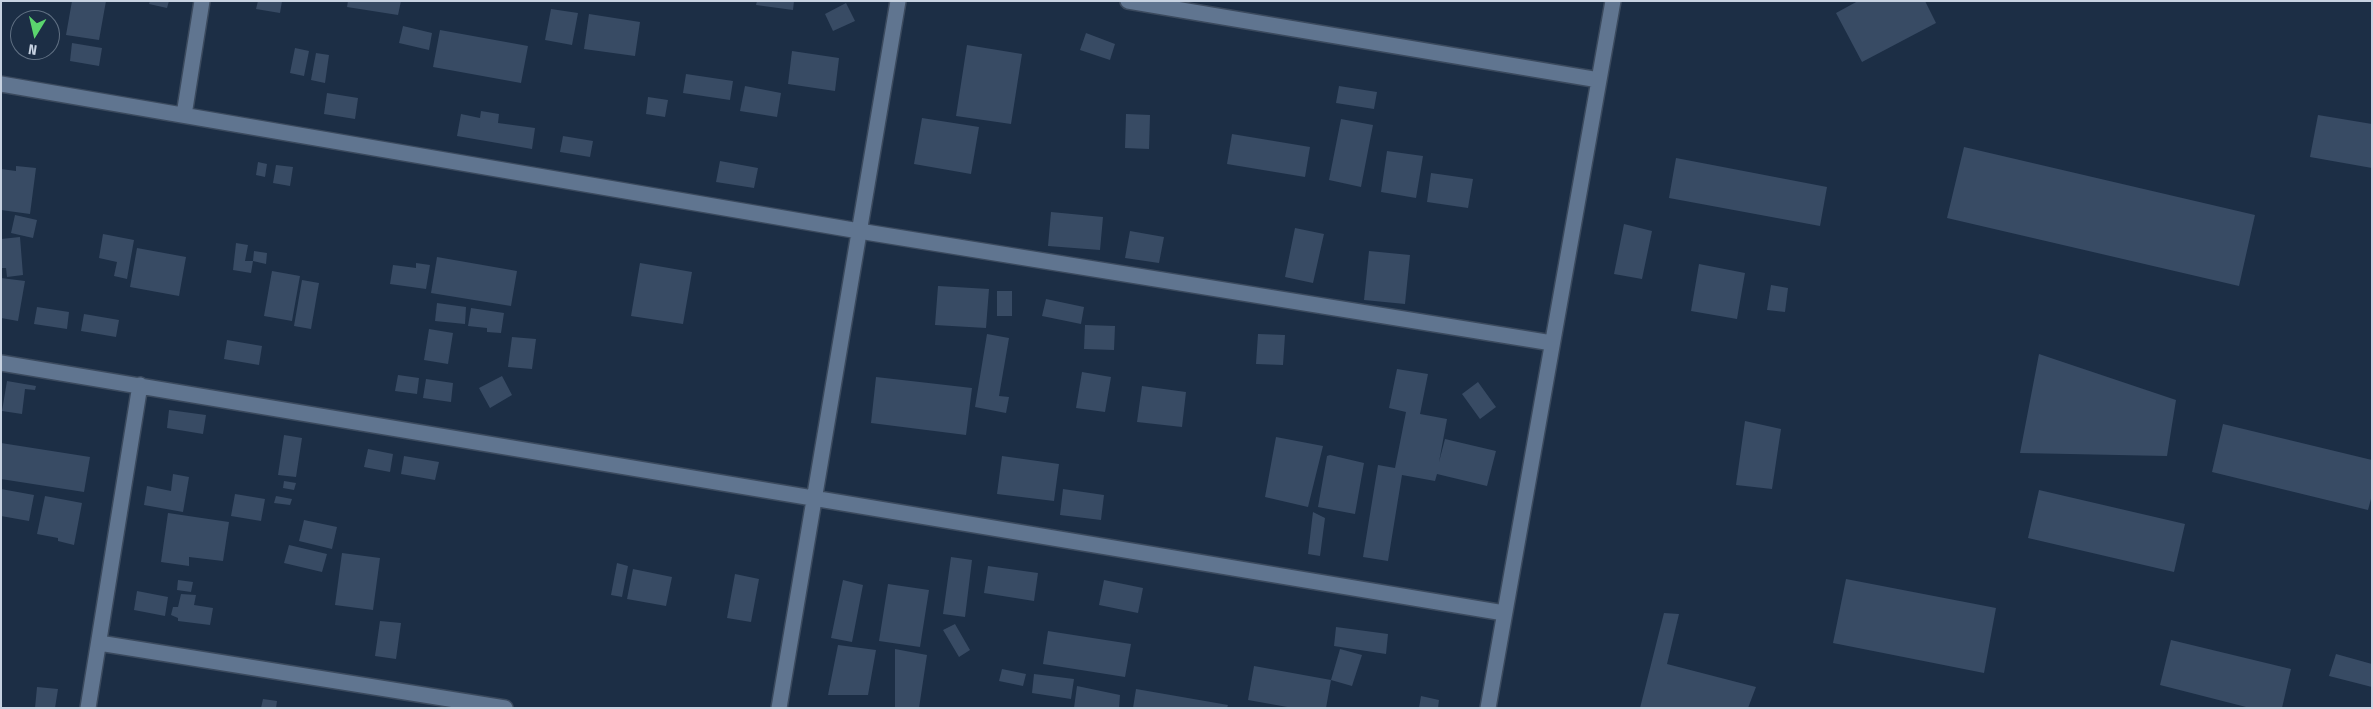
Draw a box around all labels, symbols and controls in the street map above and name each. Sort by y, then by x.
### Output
north arrow [10,10,60,60]
text: N [27,40,38,58]

